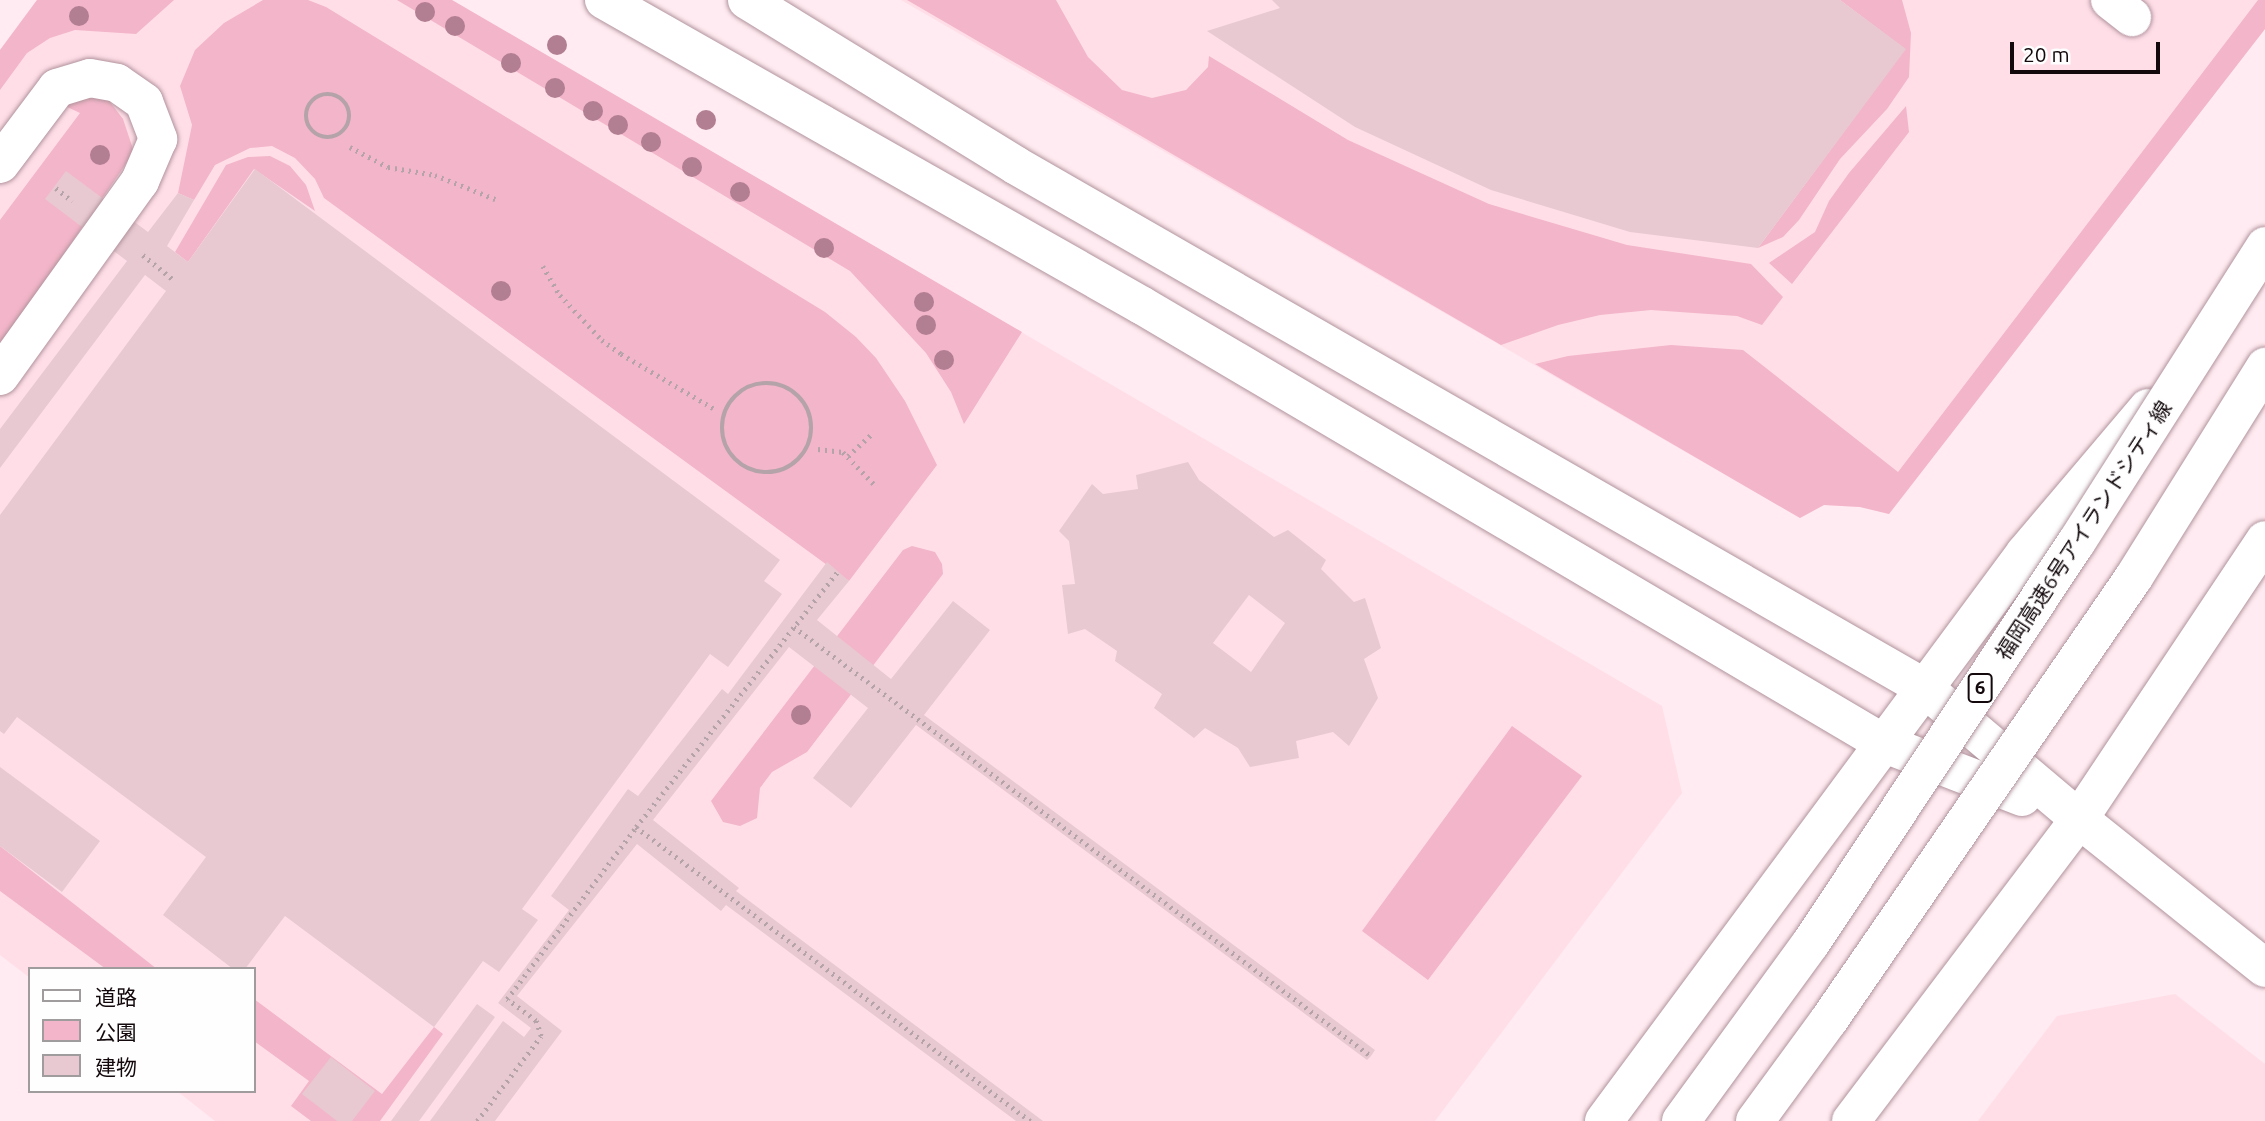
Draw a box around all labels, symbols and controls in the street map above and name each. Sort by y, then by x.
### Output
scale bar [2013,28,2164,72]
text: 20 m [2023,42,2070,66]
street label: 福岡高速6号アイランドシティ線 [1989,395,2177,665]
road number: 6 [1966,673,1994,704]
legend [28,967,256,1093]
text: 道路 [95,985,137,1009]
text: 公園 [95,1020,137,1044]
text: 建物 [95,1055,137,1079]

